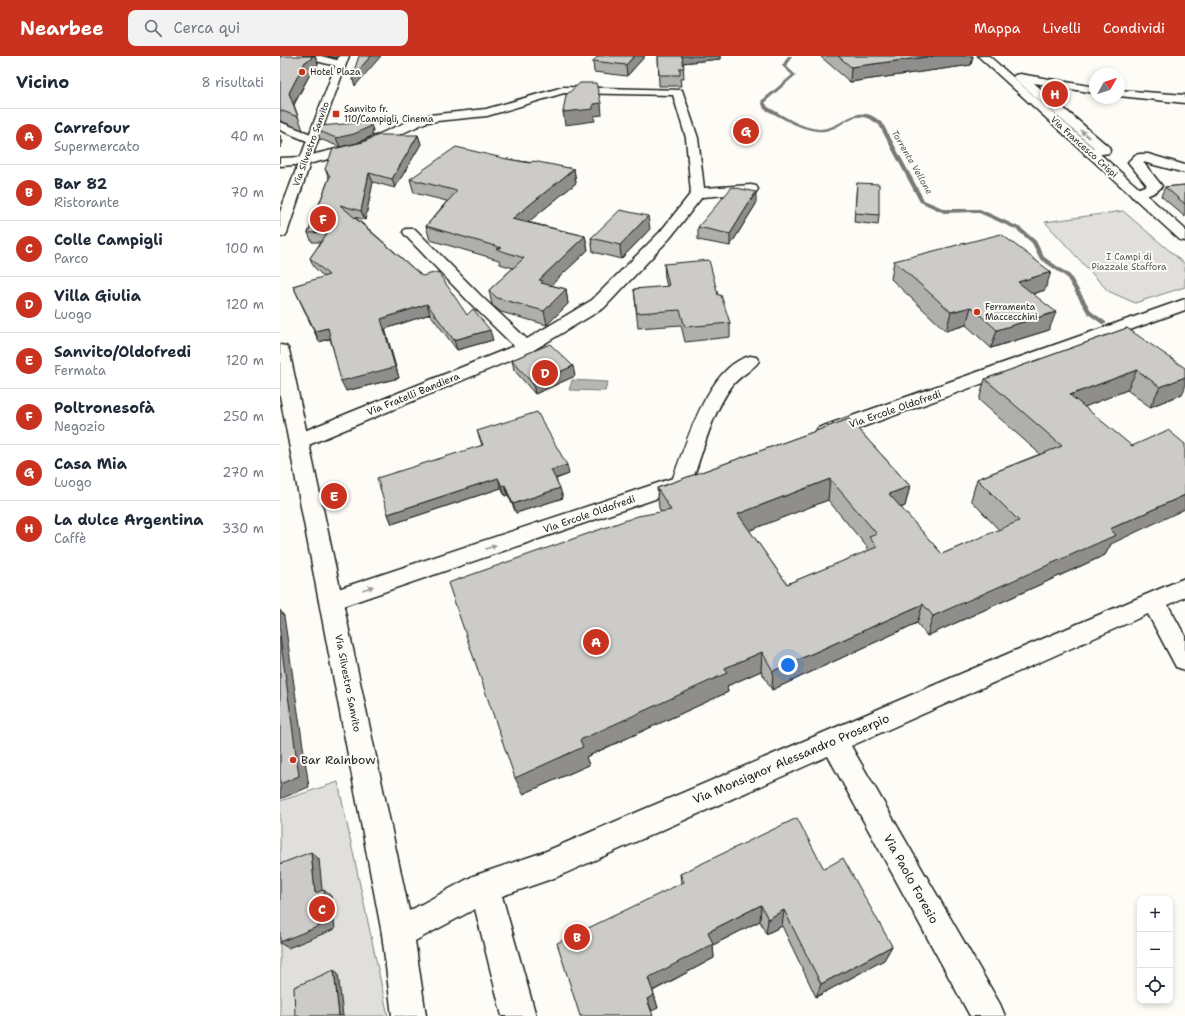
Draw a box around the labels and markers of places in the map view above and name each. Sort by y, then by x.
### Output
place label: Hotel Plaza [310,66,361,78]
marker: Hotel Plaza [297,67,307,77]
pin: H [1042,79,1068,109]
place label: Sanvito fr. 110/Campigli, Cinema [344,103,434,125]
marker: Sanvito fr. 110/Campigli, Cinema [331,109,341,119]
pin: G [733,116,759,146]
pin: F [310,204,336,234]
place label: Ferramenta Maccecchini [985,301,1038,323]
marker: Ferramenta Maccecchini [972,307,982,317]
pin: D [532,358,558,388]
pin: E [321,481,347,511]
pin: A [583,627,609,657]
place label: Bar Rainbow [301,752,376,768]
marker: Bar Rainbow [288,755,298,765]
pin: C [309,894,335,924]
pin: B [564,922,590,952]

